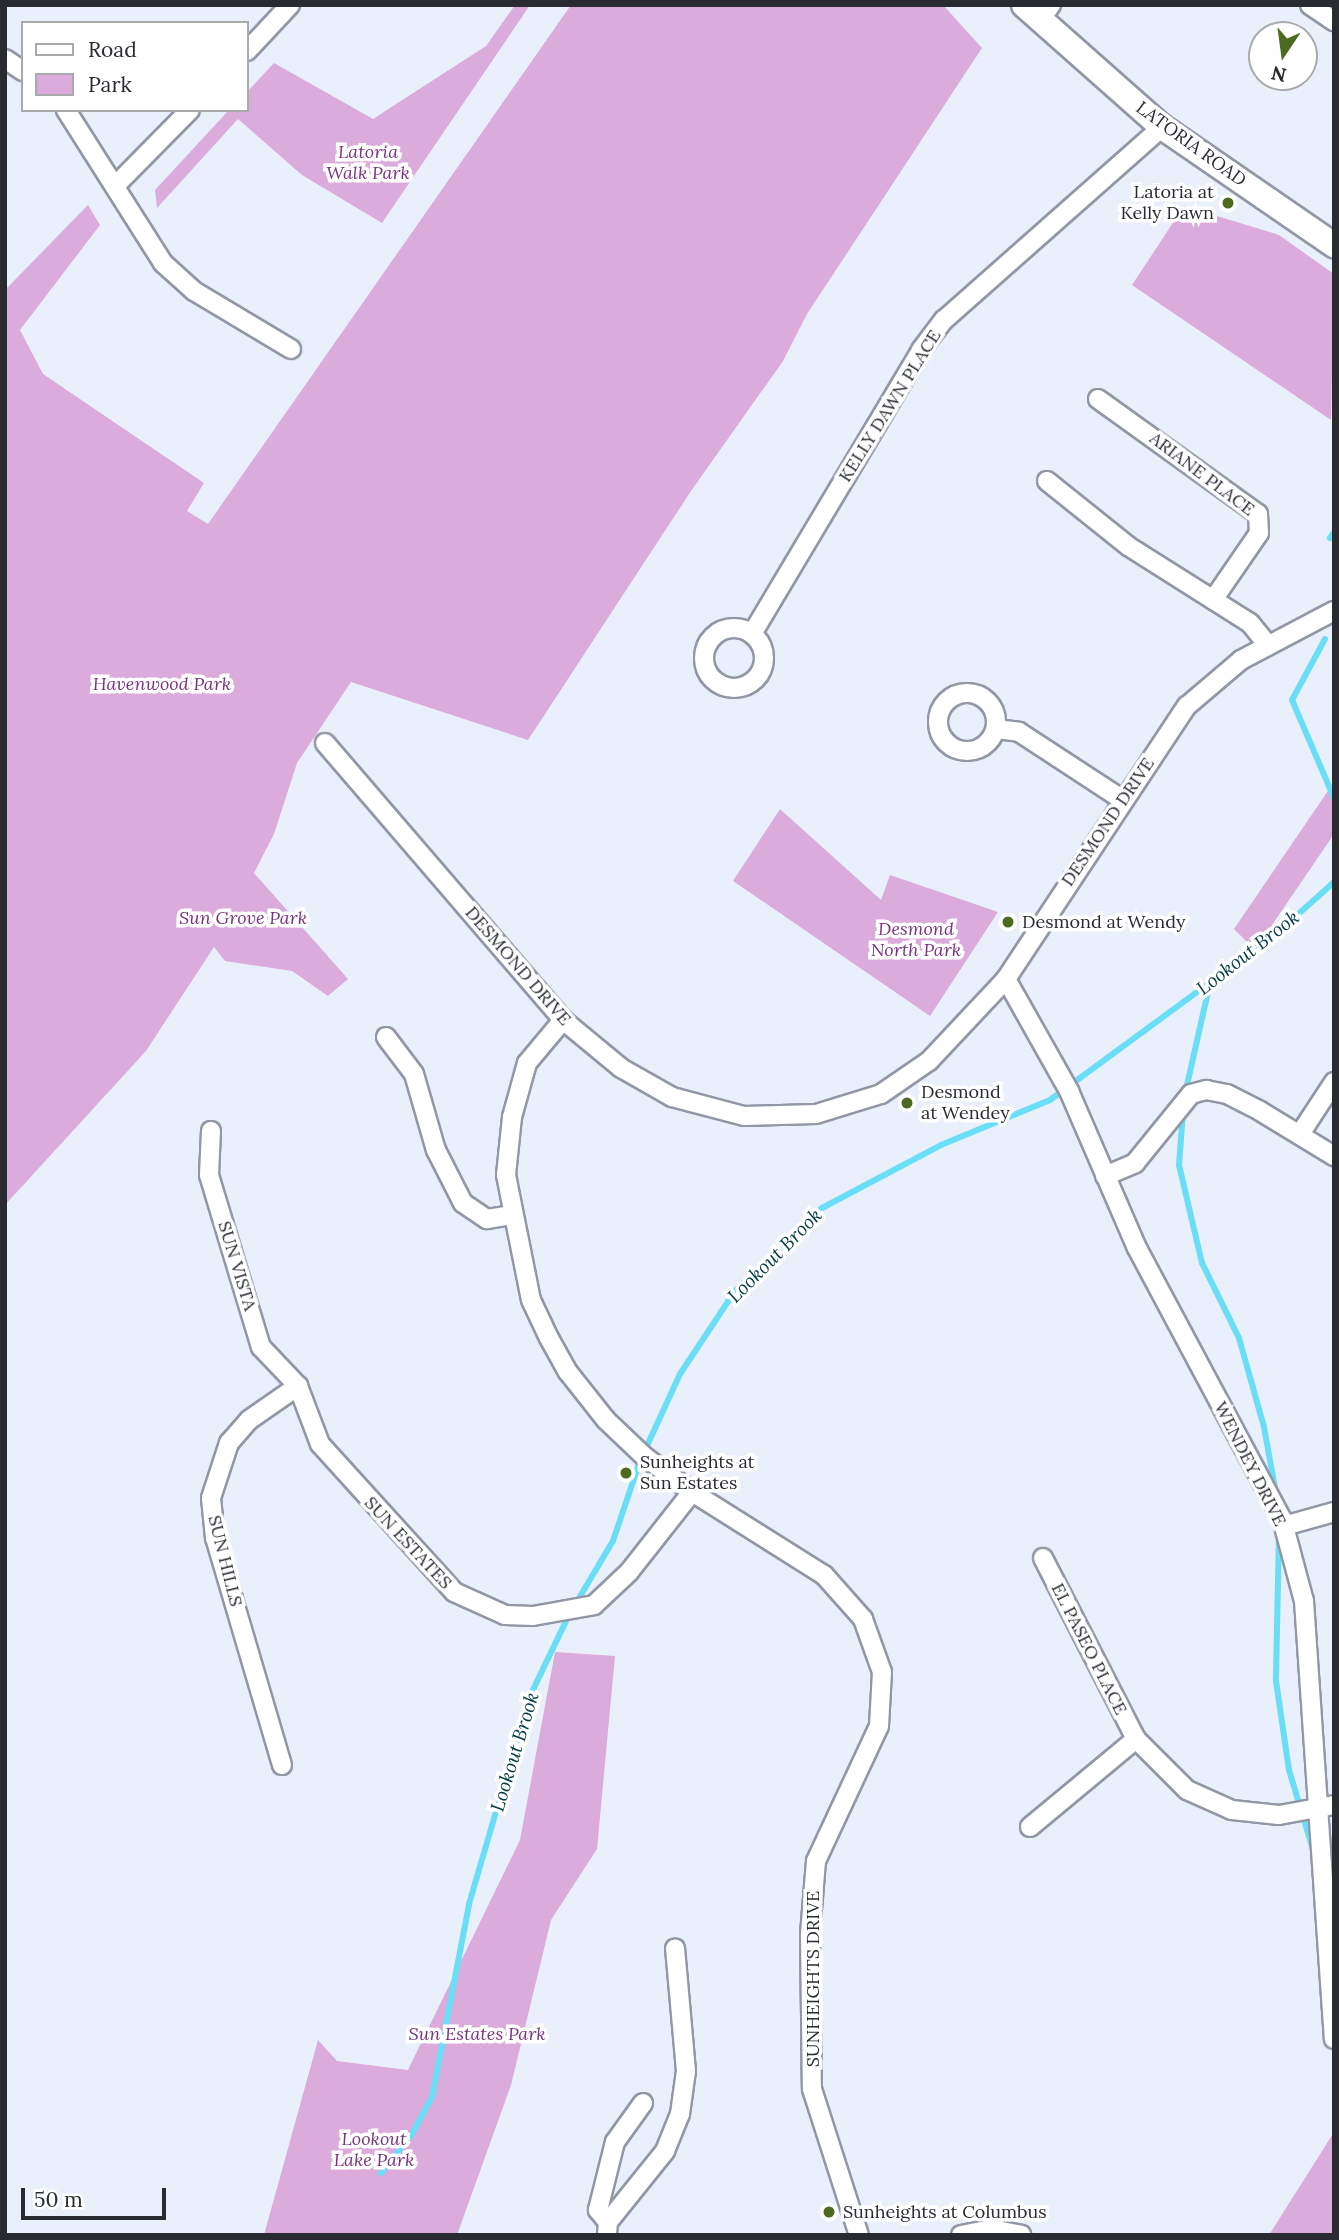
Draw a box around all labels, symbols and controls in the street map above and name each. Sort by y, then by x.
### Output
legend [21,21,248,112]
north arrow [1248,21,1318,91]
text: Road [88,36,137,63]
text: N [1269,61,1289,88]
text: Park [88,71,132,98]
street label: LATORIA ROAD [1132,97,1250,191]
park label: Latoria Walk Park [326,142,410,184]
place label: Latoria at Kelly Dawn [1121,182,1214,224]
marker: Latoria at Kelly Dawn [1220,195,1236,211]
street label: KELLY DAWN PLACE [834,326,946,486]
street label: ARIANE PLACE [1145,427,1259,521]
park label: Havenwood Park [93,673,231,695]
street label: DESMOND DRIVE [1057,754,1159,890]
street label: DESMOND DRIVE [460,902,576,1030]
water label: Lookout Brook [1192,906,1304,1000]
park label: Sun Grove Park [179,907,307,929]
place label: Desmond at Wendy [1022,911,1185,933]
marker: Desmond at Wendy [1000,914,1016,930]
park label: Desmond North Park [871,919,961,962]
place label: Desmond at Wendey [921,1082,1010,1124]
marker: Desmond at Wendey [899,1095,915,1111]
water label: Lookout Brook [723,1204,827,1308]
street label: SUN VISTA [213,1219,261,1313]
street label: WENDEY DRIVE [1209,1398,1291,1530]
place label: Sunheights at Sun Estates [640,1452,755,1494]
marker: Sunheights at Sun Estates [618,1465,634,1481]
street label: SUN ESTATES [360,1492,456,1594]
street label: SUN HILLS [203,1513,247,1609]
street label: EL PASEO PLACE [1047,1580,1131,1718]
water label: Lookout Brook [486,1690,544,1814]
street label: SUNHEIGHTS DRIVE [802,1891,824,2067]
park label: Sun Estates Park [408,2023,546,2045]
park label: Lookout Lake Park [334,2129,414,2172]
scale bar [24,2174,170,2218]
text: 50 m [34,2186,83,2213]
place label: Sunheights at Columbus [843,2201,1047,2223]
marker: Sunheights at Columbus [821,2204,837,2220]

